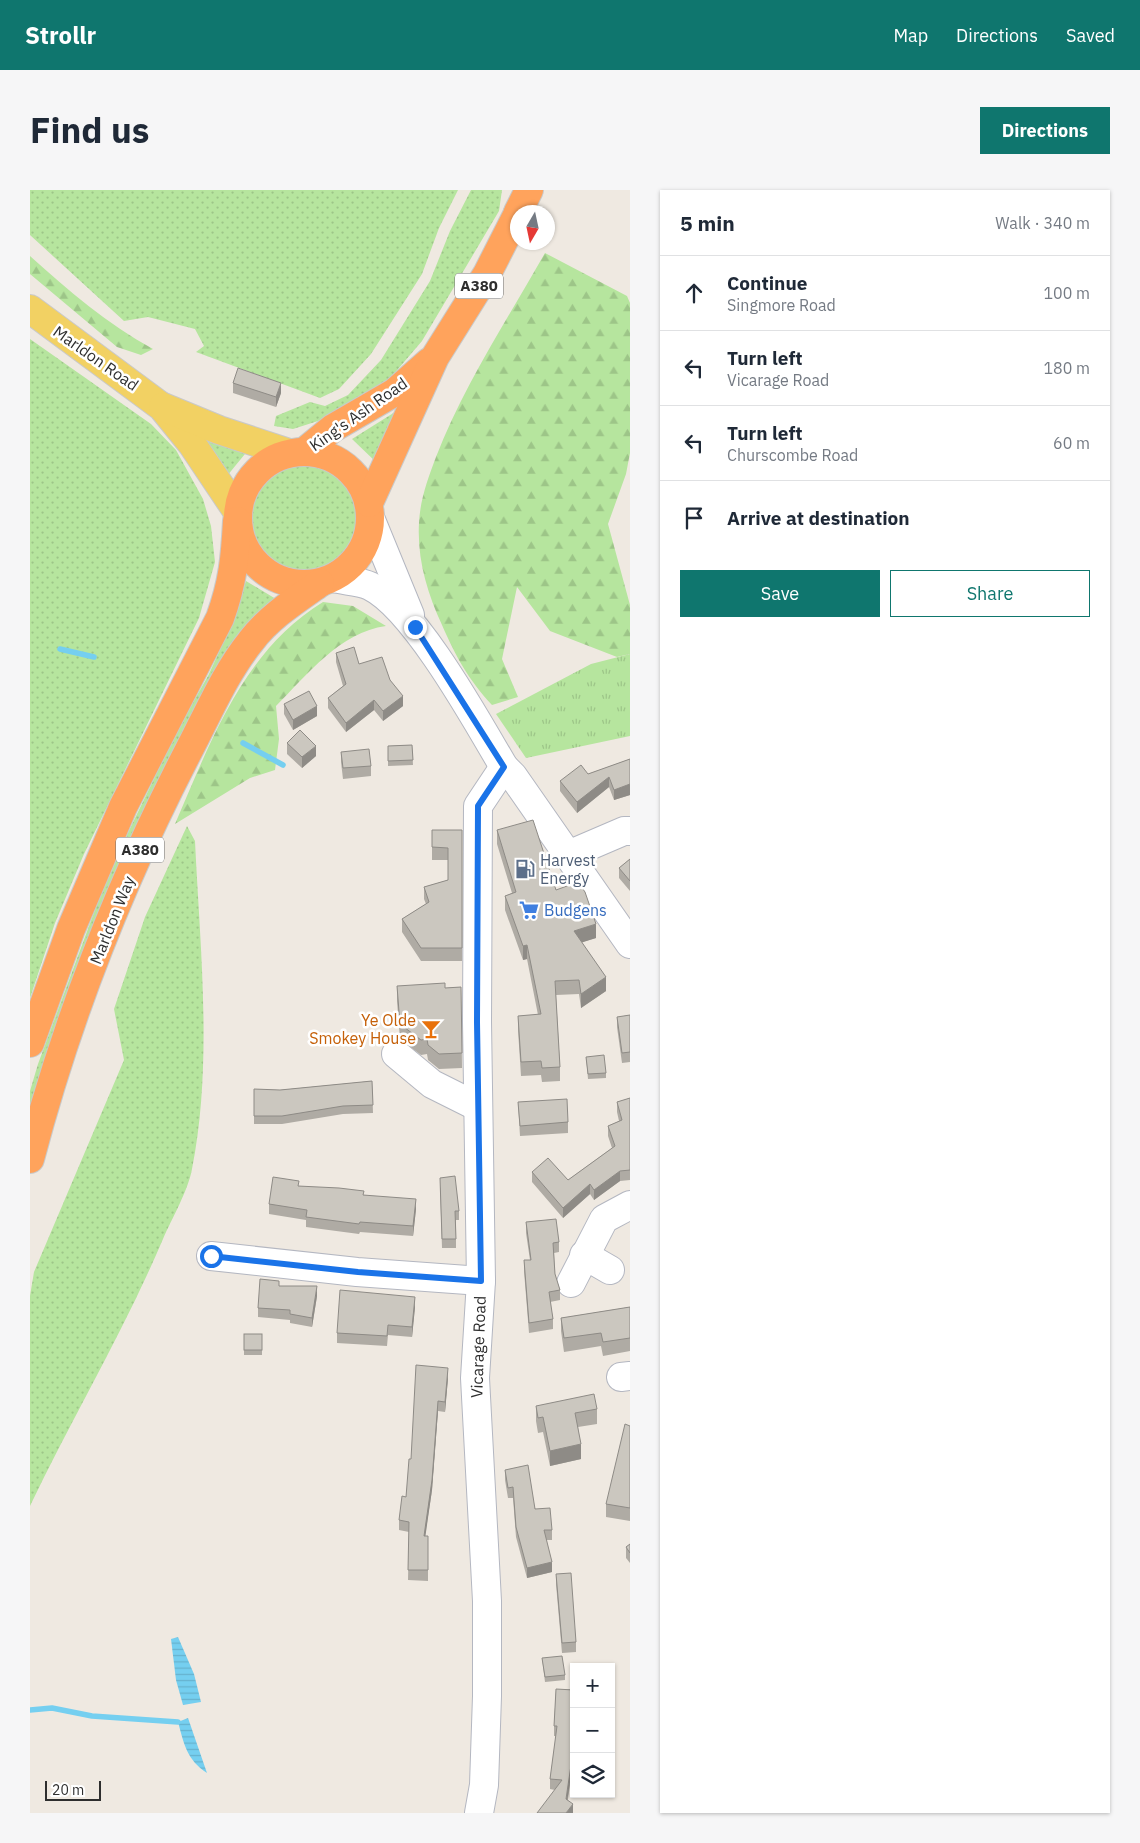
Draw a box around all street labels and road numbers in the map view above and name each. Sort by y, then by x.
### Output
road number: A380 [455,274,503,298]
street label: Marldon Road [49,321,143,395]
street label: King's Ash Road [305,373,411,455]
road number: A380 [116,838,164,862]
street label: Marldon Way [85,873,139,967]
street label: Vicarage Road [466,1295,490,1399]

